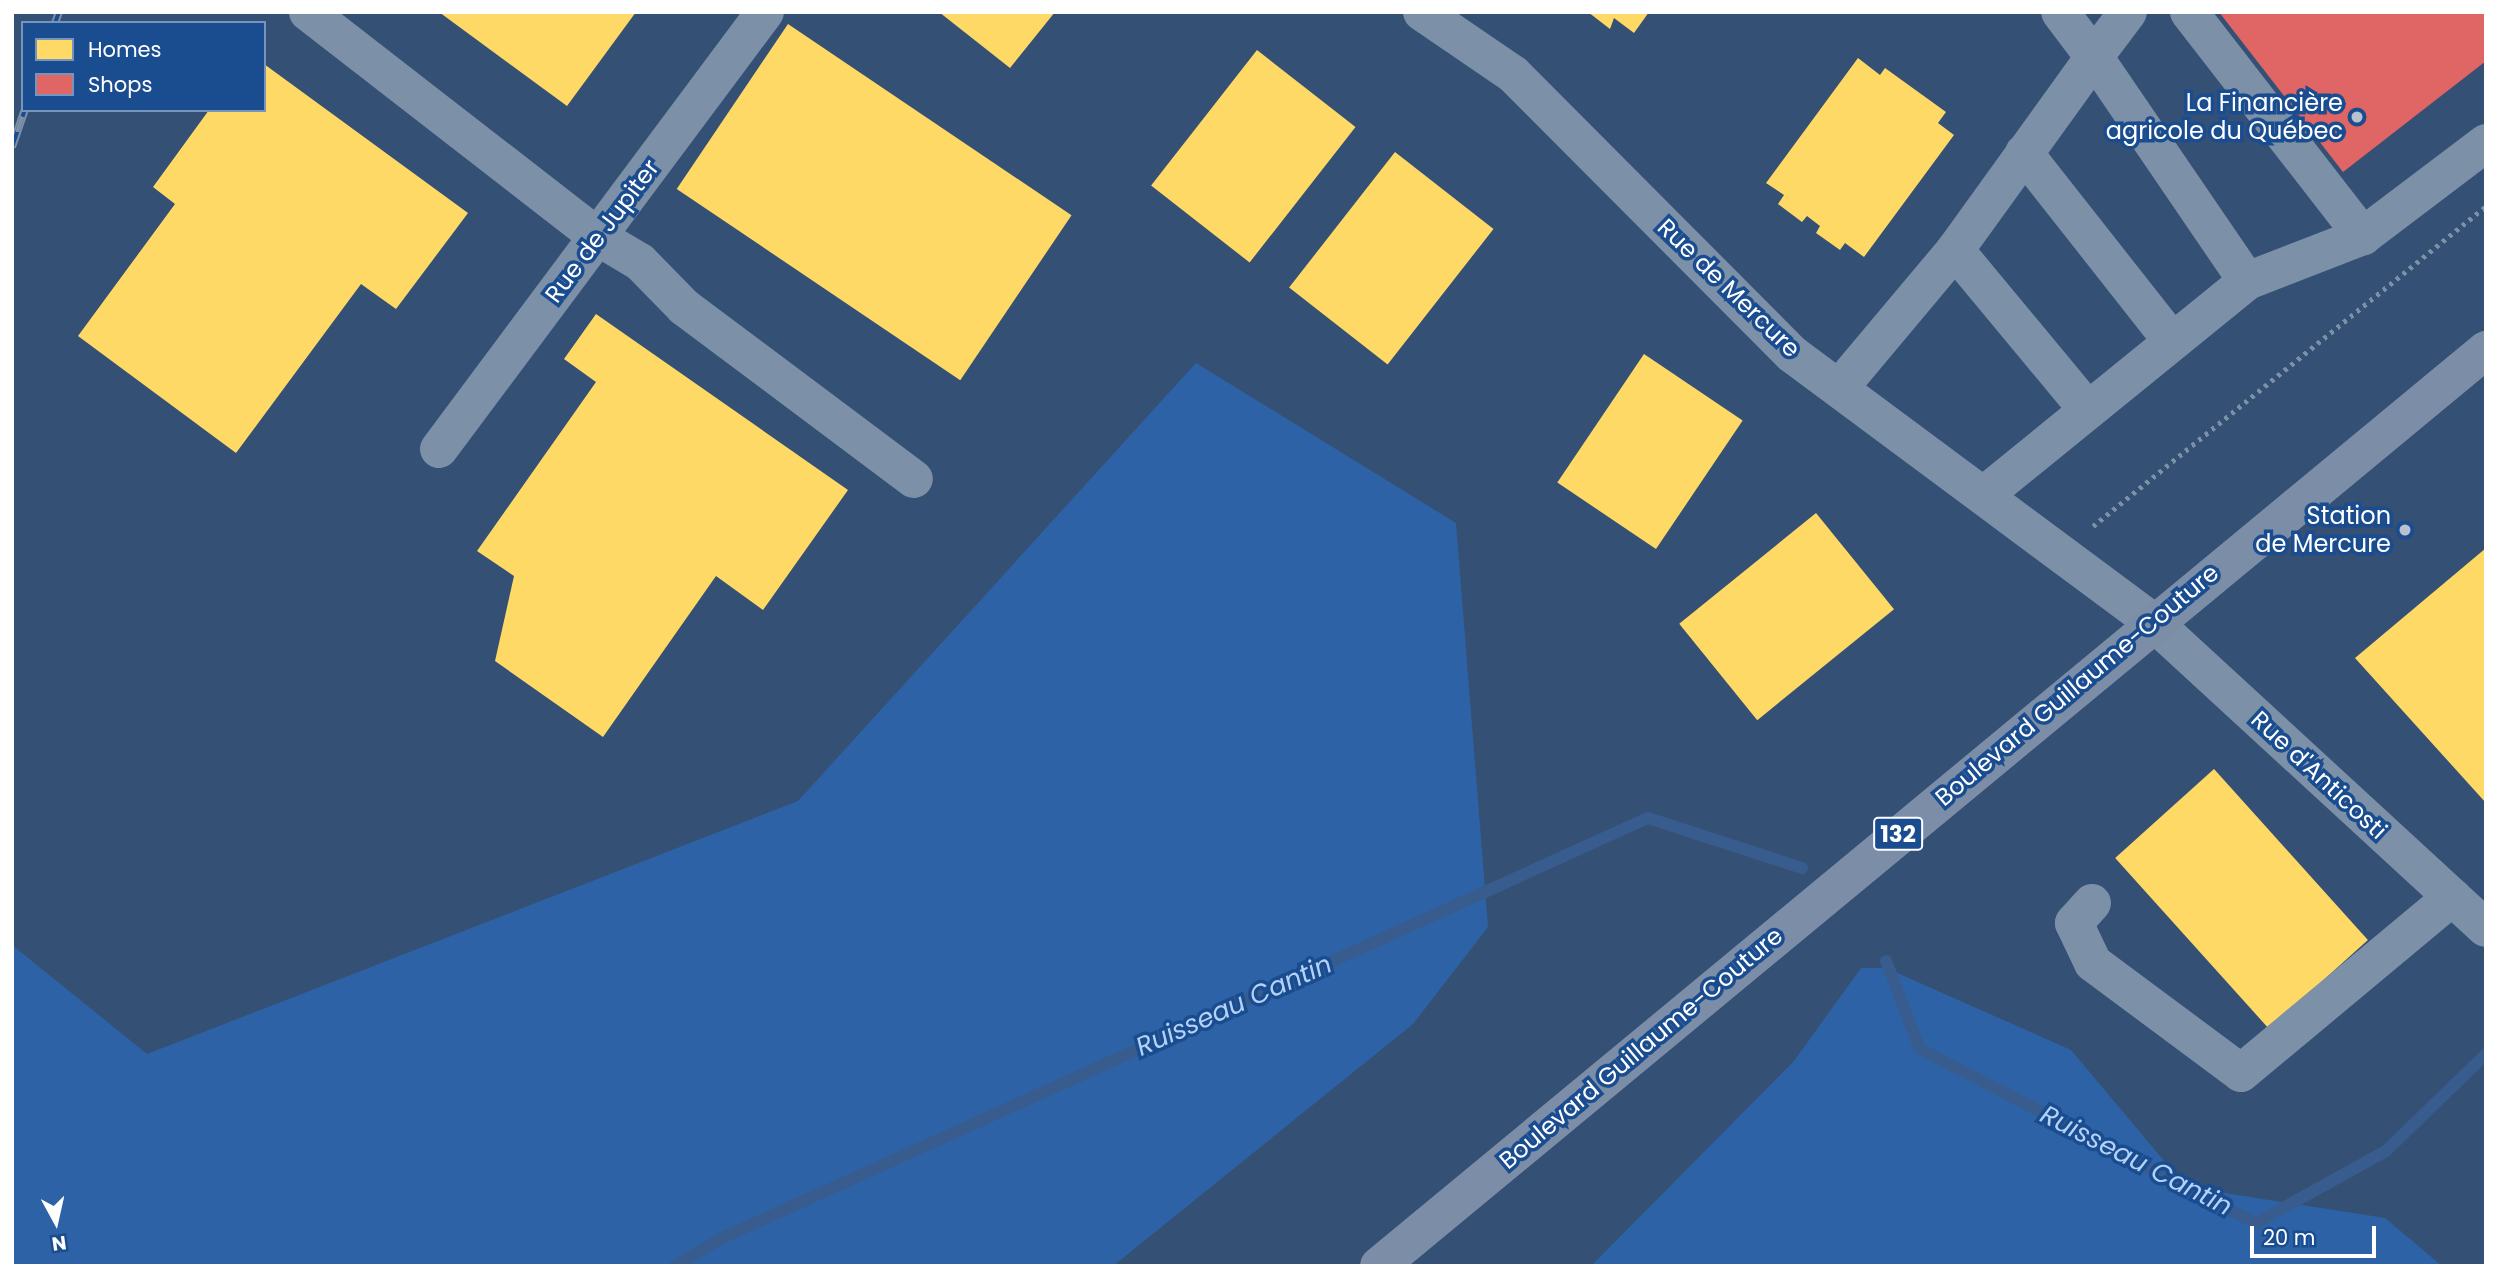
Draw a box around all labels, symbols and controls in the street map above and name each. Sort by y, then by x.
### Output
legend [21,21,266,112]
text: Homes [88,35,162,64]
text: Shops [88,70,152,99]
place label: La Financière agricole du Québec [2106,89,2343,145]
marker: La Financière agricole du Québec [2349,109,2365,125]
street label: Rue de Jupiter [539,154,665,308]
street label: Rue de Mercure [1652,213,1806,363]
place label: Station de Mercure [2255,502,2391,558]
marker: Station de Mercure [2397,522,2413,538]
street label: Boulevard Guillaume-Couture [1930,558,2224,812]
street label: Rue d'Anticosti [2245,705,2393,845]
road number: 132 [1872,814,1924,854]
street label: Boulevard Guillaume-Couture [1494,921,1788,1175]
water label: Ruisseau Cantin [1131,949,1337,1063]
water label: Ruisseau Cantin [2035,1099,2237,1223]
north arrow [21,1187,91,1257]
scale bar [2253,1212,2379,1256]
text: 20 m [2263,1223,2316,1252]
text: N [50,1229,68,1258]

